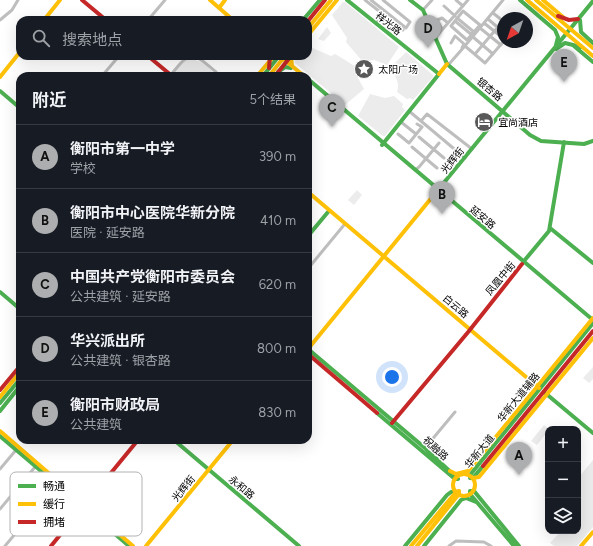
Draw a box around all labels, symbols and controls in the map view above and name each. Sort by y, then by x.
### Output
street label: 祥光路 [373,9,404,38]
north arrow [497,12,533,48]
pin: D [415,15,441,48]
search box [16,16,312,60]
icon: search [30,27,52,49]
text: 搜索地点 [62,31,122,49]
pin: E [551,49,577,82]
place icon: 太阳广场 [353,58,375,80]
place label: 太阳广场 [378,63,418,76]
street label: 银杏路 [474,75,505,104]
text: 附近 [32,90,66,110]
text: 5个结果 [250,92,296,107]
pin: C [319,94,345,127]
hotel icon: 宜尚酒店 [473,111,495,133]
place label: 宜尚酒店 [498,116,538,129]
text: 衡阳市第一中学 [70,140,175,158]
street label: 光辉街 [438,145,467,176]
text: A [40,149,50,164]
text: 390 m [259,149,296,164]
text: 学校 [70,161,96,176]
pin: B [429,181,455,214]
street label: 延安路 [467,203,498,232]
text: 衡阳市中心医院华新分院 [70,204,235,222]
text: B [41,213,49,228]
text: 410 m [260,213,296,228]
text: 医院 · 延安路 [70,225,145,240]
street label: 凤凰中街 [483,259,518,298]
text: 中国共产党衡阳市委员会 [70,268,235,286]
text: C [40,277,50,292]
text: 620 m [259,277,296,292]
text: 公共建筑 · 延安路 [70,289,171,304]
street label: 白云路 [440,292,471,321]
text: 华兴派出所 [70,332,145,350]
text: D [40,341,50,356]
text: 800 m [257,341,296,356]
text: 公共建筑 · 银杏路 [70,353,171,368]
your location [382,367,402,387]
street label: 华新大道辅路 [494,370,542,425]
text: 衡阳市财政局 [70,396,160,414]
text: E [41,405,49,420]
text: 830 m [258,405,296,420]
text: 公共建筑 [70,417,122,432]
map controls [545,426,581,534]
button: + [545,426,581,462]
street label: 华新大道 [462,432,497,471]
street label: 祝融路 [420,434,451,463]
pin: A [506,442,532,475]
button: − [545,462,581,498]
legend [10,472,142,536]
street label: 光辉街 [169,473,198,504]
street label: 永和路 [226,473,257,502]
text: 畅通 [43,480,65,493]
text: 缓行 [43,498,65,511]
button: layers [545,498,581,534]
text: 拥堵 [43,516,65,529]

